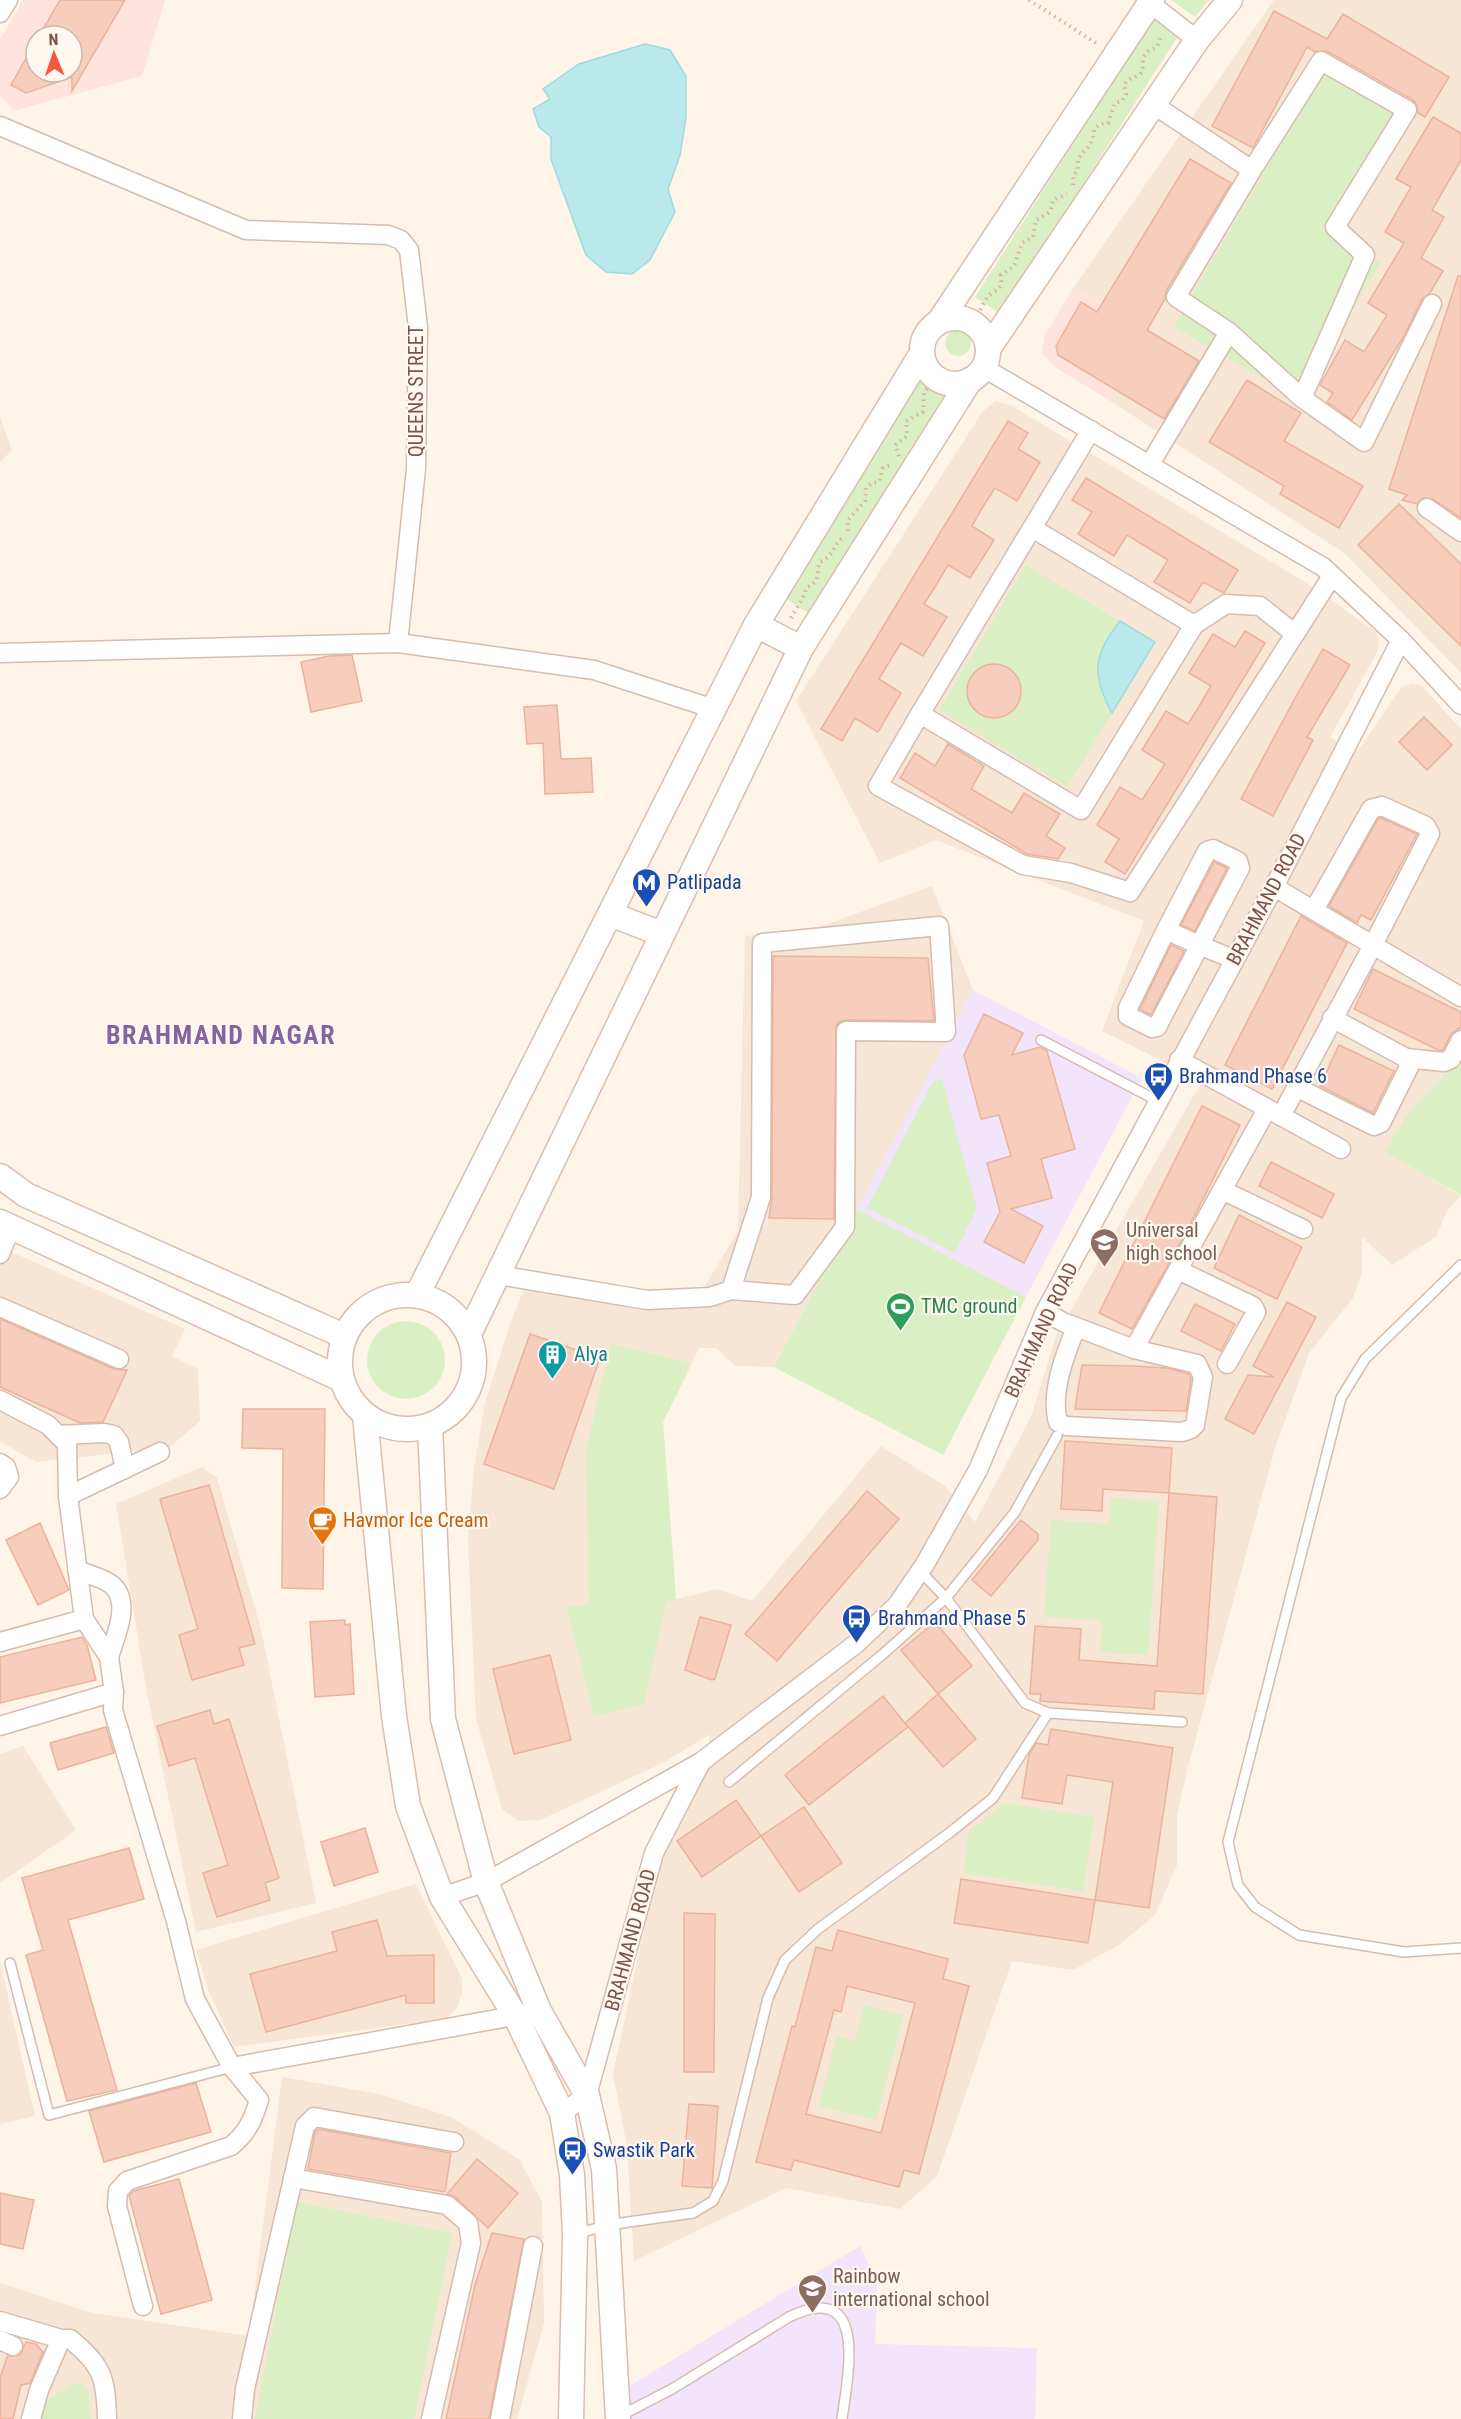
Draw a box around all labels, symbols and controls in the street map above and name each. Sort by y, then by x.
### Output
north arrow [24,24,84,84]
text: N [48,30,59,49]
street label: QUEENS STREET [404,325,428,457]
street label: BRAHMAND ROAD [1221,829,1311,969]
metro station icon: Patlipada [630,866,662,908]
place label: Patlipada [667,870,742,894]
district label: BRAHMAND NAGAR [106,1020,336,1050]
bus stop icon: Brahmand Phase 6 [1142,1060,1174,1102]
place label: Brahmand Phase 6 [1179,1064,1327,1088]
place label: Universal high school [1126,1218,1217,1265]
school or university icon: Universal high school [1089,1226,1121,1268]
street label: BRAHMAND ROAD [999,1259,1083,1401]
sports icon: TMC ground [884,1290,916,1332]
place label: TMC ground [921,1294,1018,1318]
building icon: Alya [537,1338,569,1380]
place label: Alya [574,1342,608,1366]
cafe icon: Havmor Ice Cream [306,1504,338,1546]
place label: Havmor Ice Cream [343,1508,489,1532]
bus stop icon: Brahmand Phase 5 [841,1602,873,1644]
place label: Brahmand Phase 5 [878,1606,1026,1630]
street label: BRAHMAND ROAD [600,1866,660,2014]
bus stop icon: Swastik Park [556,2134,588,2176]
place label: Swastik Park [593,2138,695,2162]
place label: Rainbow international school [833,2264,990,2311]
school or university icon: Rainbow international school [796,2272,828,2314]

